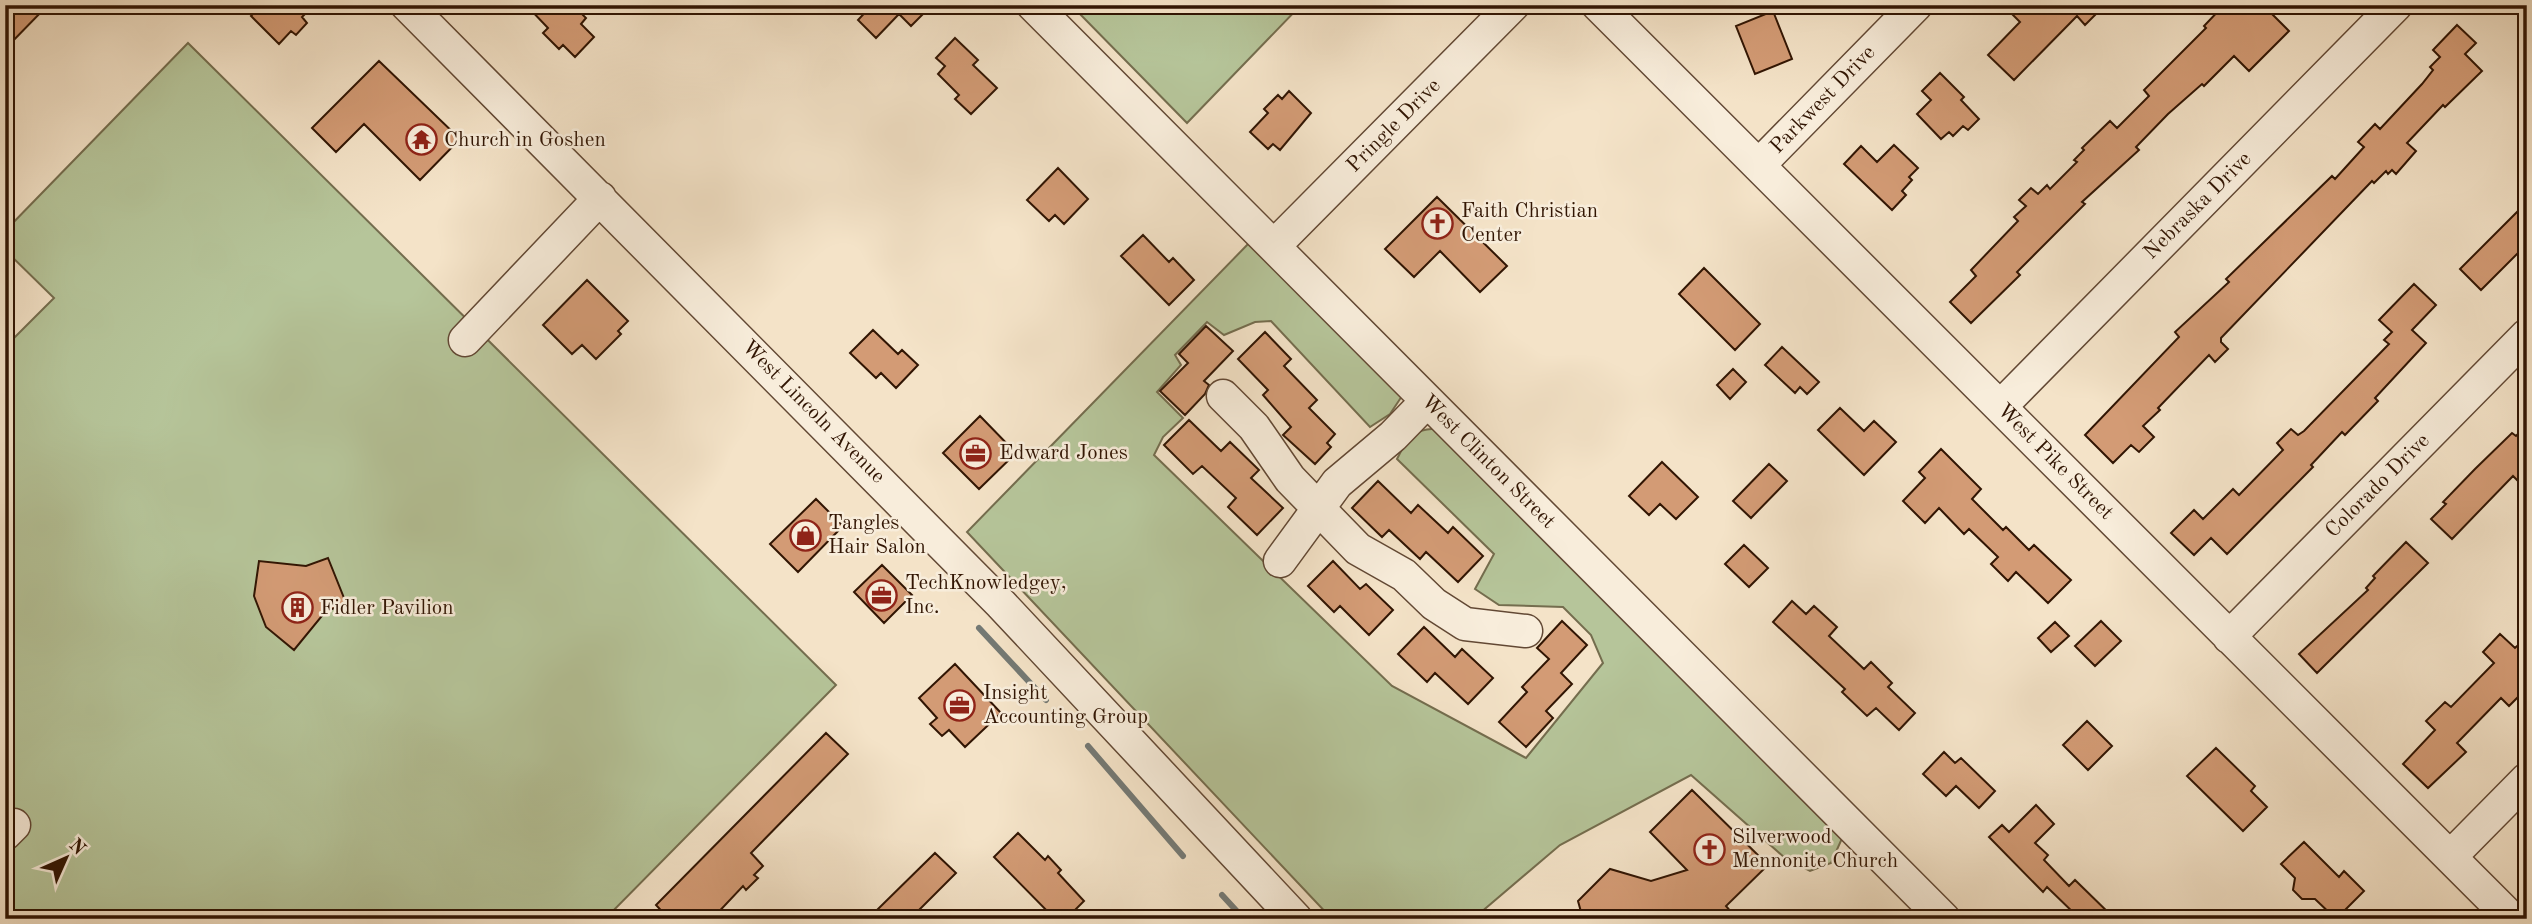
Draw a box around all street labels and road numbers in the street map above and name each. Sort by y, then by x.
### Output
street label: Parkwest Drive [1766,42,1880,158]
street label: Pringle Drive [1343,75,1445,177]
street label: Nebraska Drive [2140,148,2256,264]
street label: West Lincoln Avenue [737,336,889,488]
street label: West Clinton Street [1417,391,1559,533]
street label: West Pike Street [1993,400,2117,524]
street label: Colorado Drive [2322,430,2434,542]

